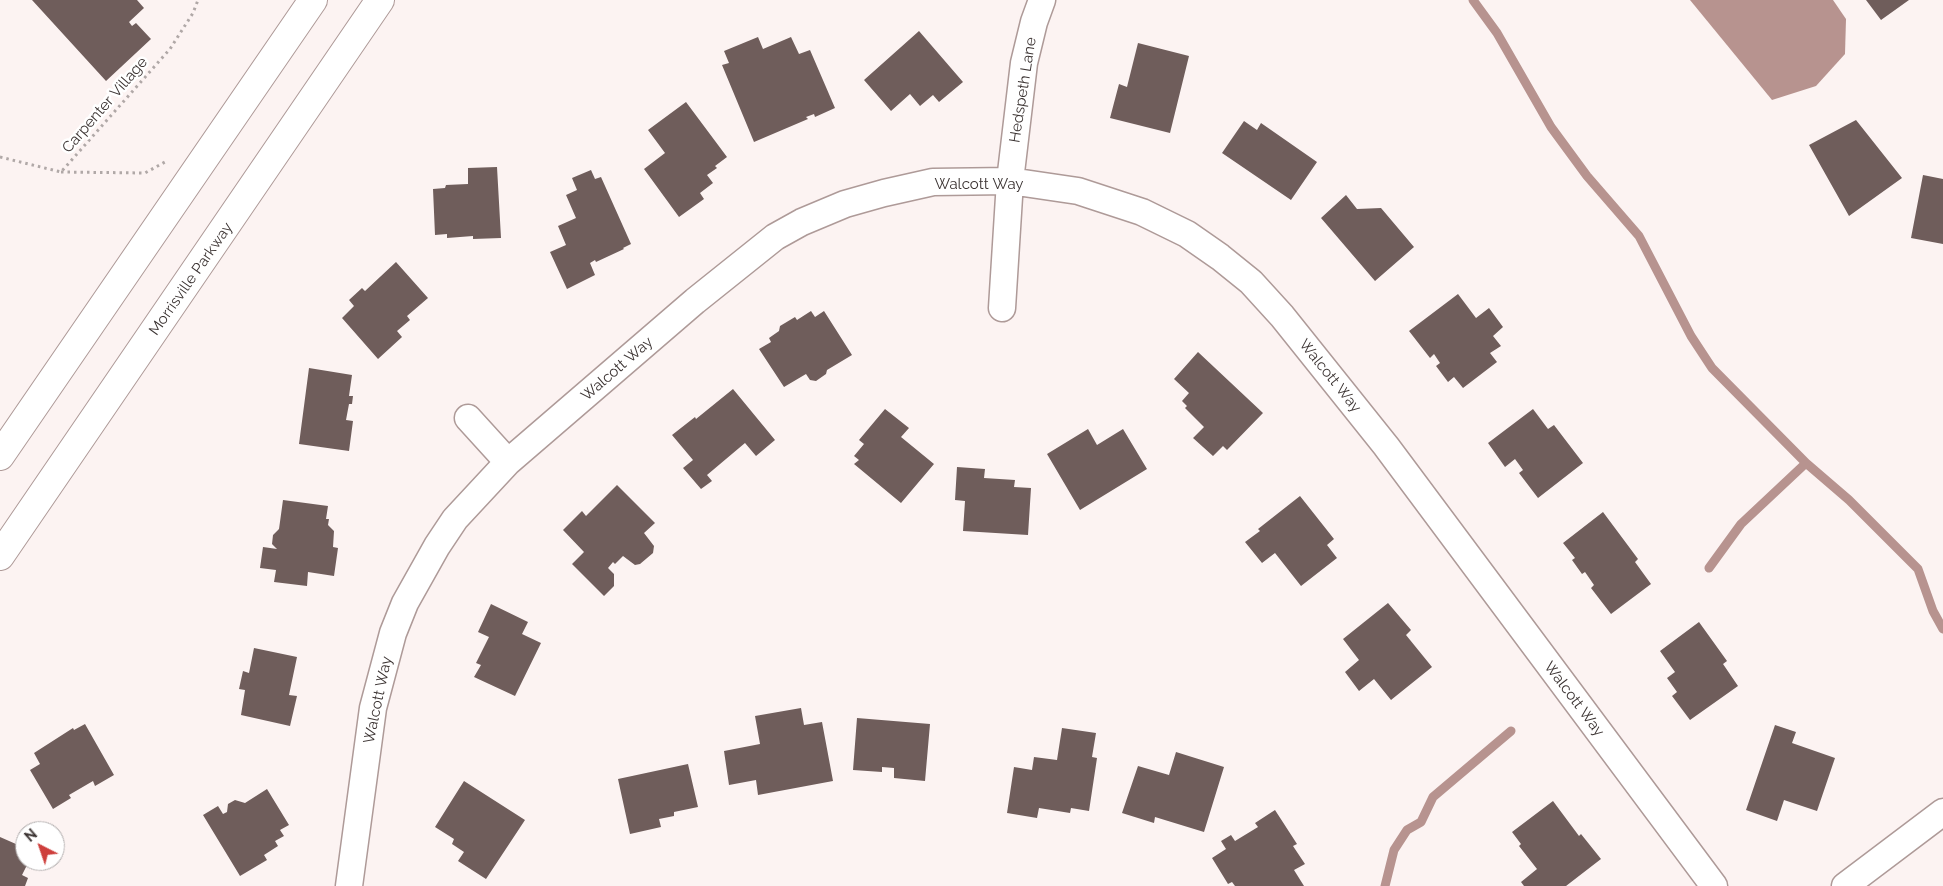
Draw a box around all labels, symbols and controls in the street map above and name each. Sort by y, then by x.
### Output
street label: Hedspeth Lane [1006,36,1040,144]
street label: Carpenter Village [58,53,152,157]
street label: Walcott Way [935,175,1023,193]
street label: Morrisville Parkway [145,219,237,339]
street label: Walcott Way [578,333,656,405]
street label: Walcott Way [1295,336,1365,416]
street label: Walcott Way [360,655,396,745]
street label: Walcott Way [1540,658,1608,740]
north arrow [15,821,65,871]
text: N [22,826,40,845]

